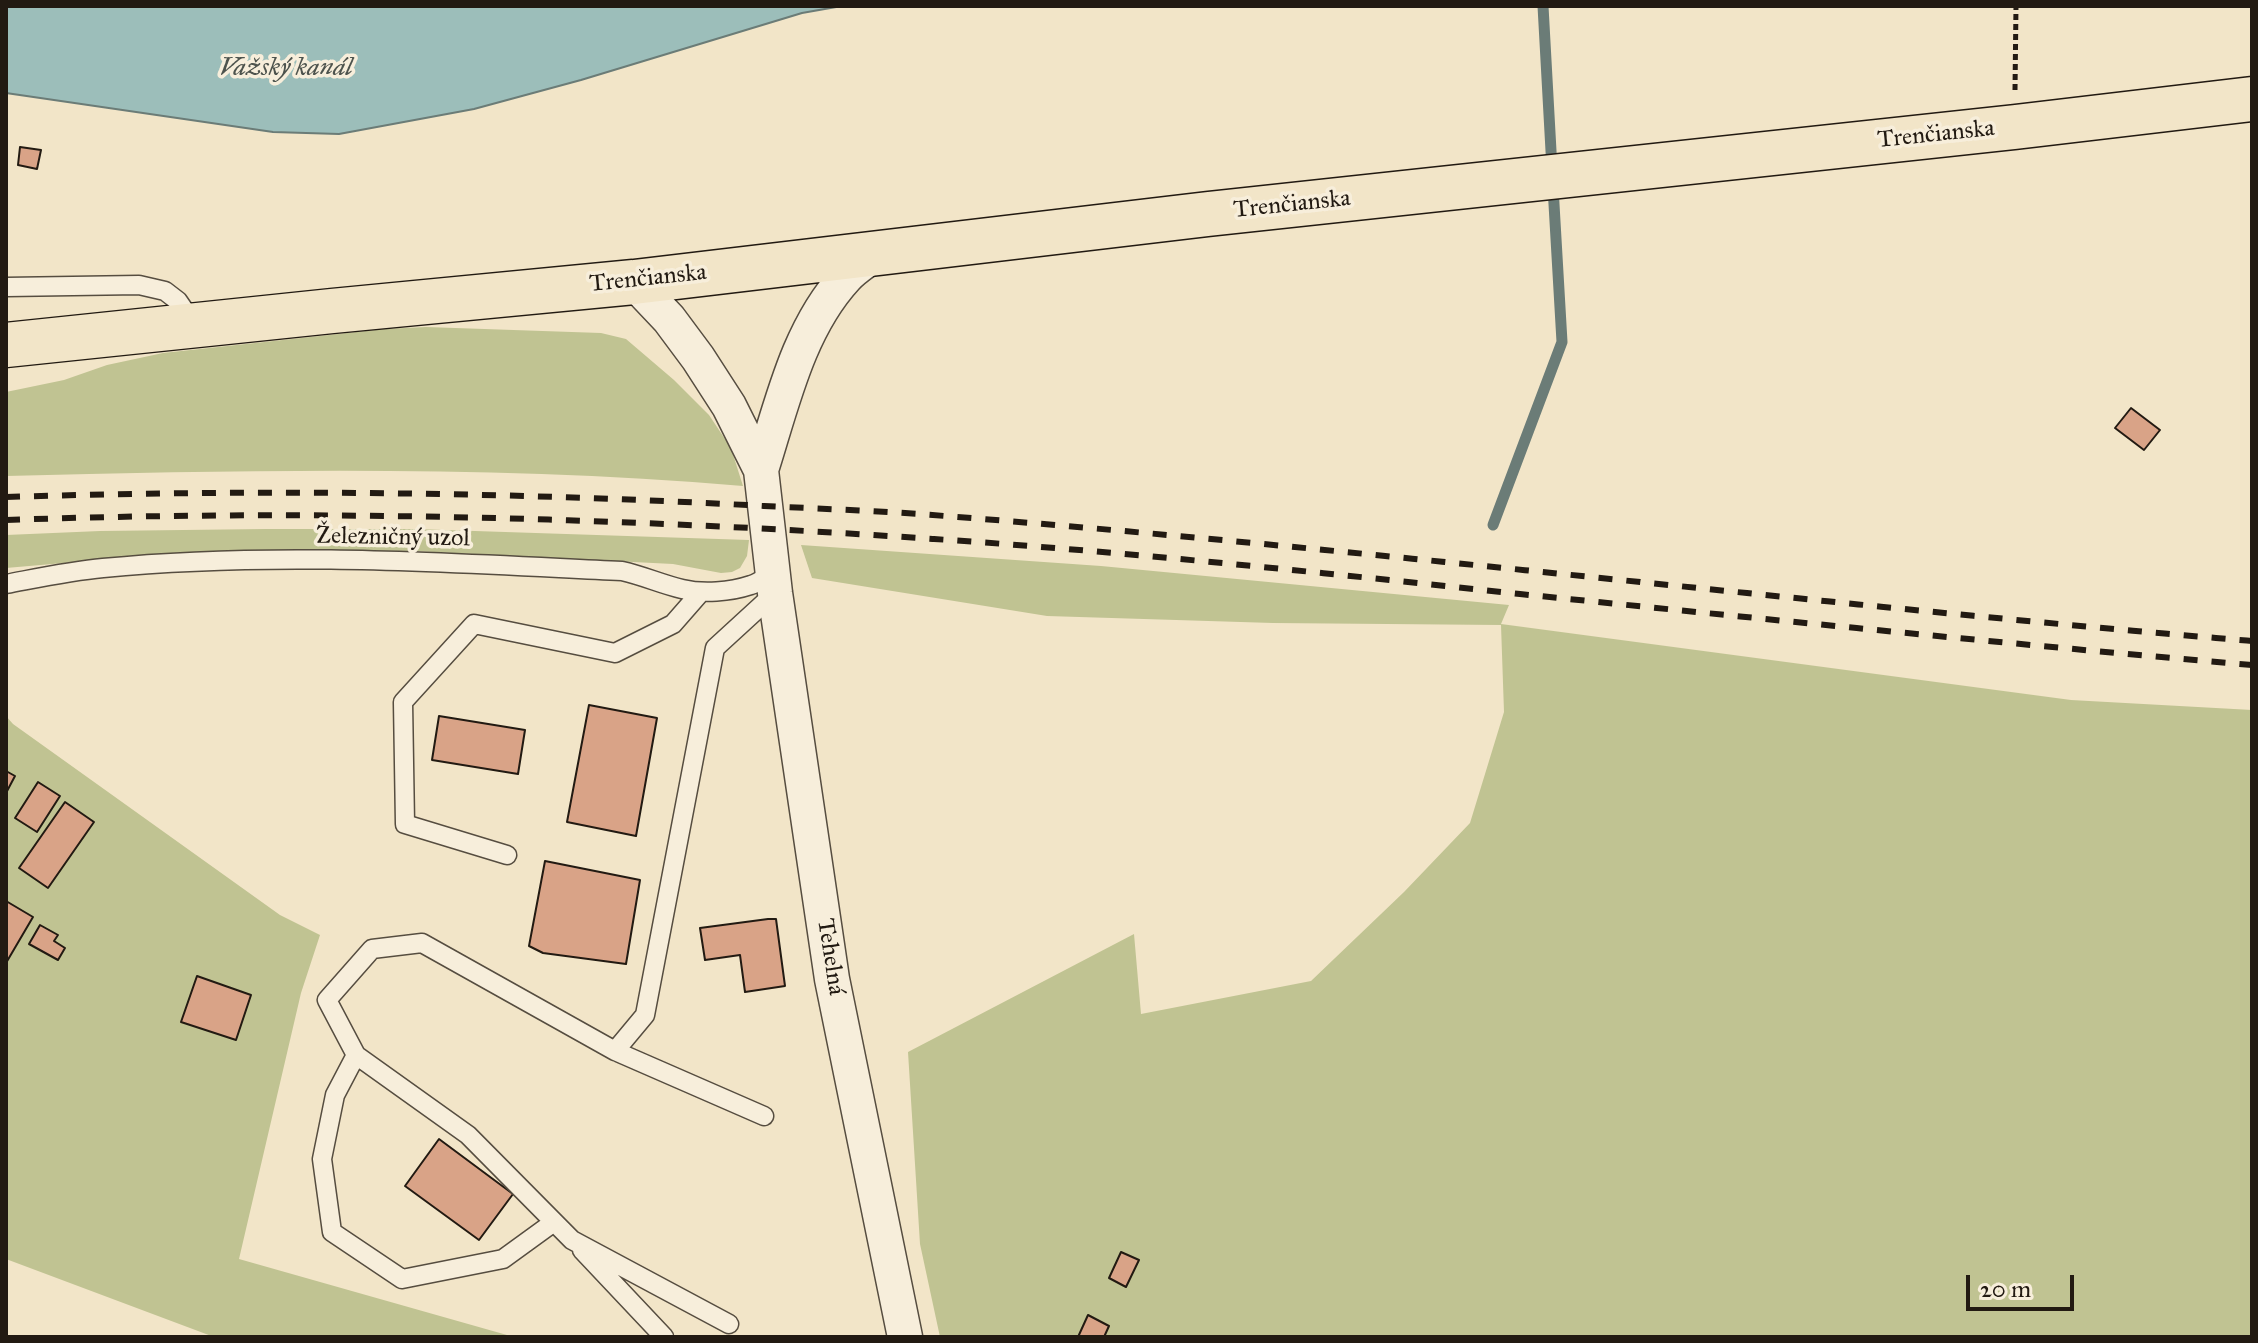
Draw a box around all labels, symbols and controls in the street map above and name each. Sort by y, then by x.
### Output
water label: Važský kanál [219,53,353,85]
street label: Trenčianska [1876,115,1996,155]
street label: Trenčianska [1232,185,1352,225]
street label: Trenčianska [588,259,708,299]
street label: Železničný uzol [316,522,470,554]
street label: Tehelná [810,917,850,997]
scale bar [1970,1259,2078,1309]
text: 20 m [1980,1274,2031,1304]

